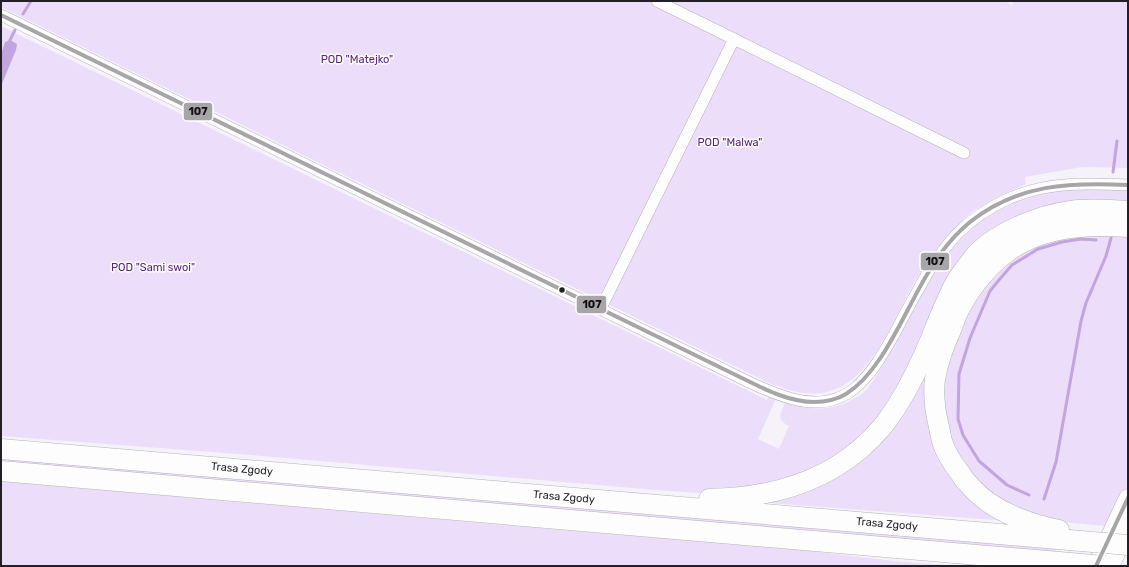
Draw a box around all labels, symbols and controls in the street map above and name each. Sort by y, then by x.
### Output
park label: POD "Matejko" [321,53,393,66]
line badge: 107 [183,102,213,121]
text: 107 [188,105,208,118]
park label: POD "Malwa" [698,136,762,149]
line badge: 107 [920,252,950,271]
text: 107 [925,255,945,268]
park label: POD "Sami swoi" [111,261,195,274]
unlabelled marker [557,285,567,295]
line badge: 107 [576,295,607,314]
text: 107 [582,298,602,311]
street label: Trasa Zgody [211,460,273,478]
street label: Trasa Zgody [533,488,595,506]
street label: Trasa Zgody [856,515,918,533]

